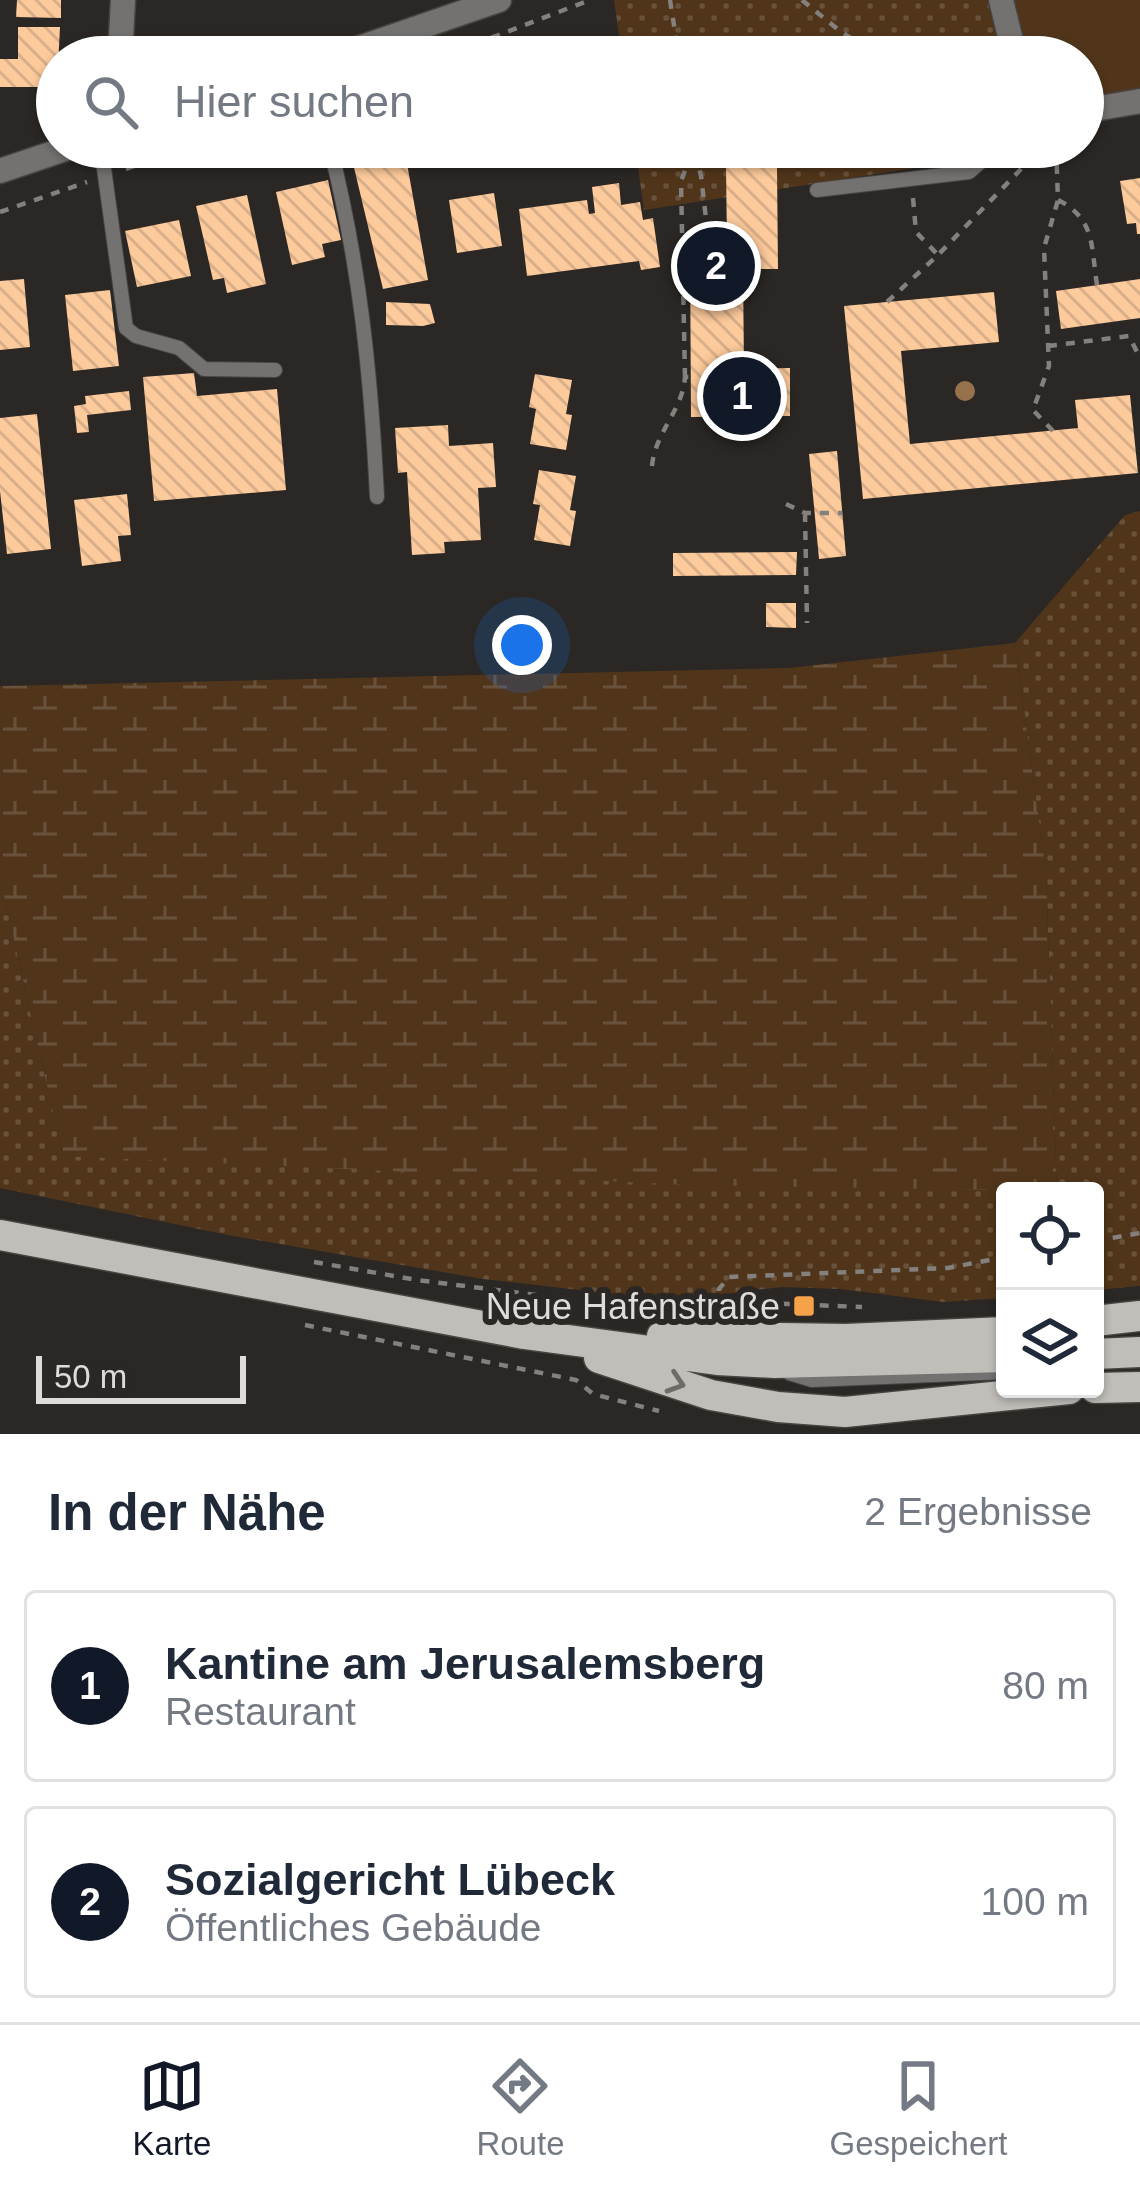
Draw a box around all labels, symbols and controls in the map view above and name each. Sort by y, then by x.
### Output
search box [36,36,1104,168]
icon: search [78,69,144,135]
text: Hier suchen [174,76,414,127]
pin: 2 [677,221,755,311]
pin: 1 [703,351,781,441]
your location [492,615,552,675]
map controls [996,1182,1104,1398]
button: locate [996,1182,1104,1290]
place label: Neue Hafenstraße [486,1286,780,1327]
button: layers [996,1290,1104,1398]
marker: Neue Hafenstraße [791,1293,817,1319]
scale bar [36,1350,246,1403]
text: 50 m [54,1358,127,1395]
one-way arrow [665,1369,686,1394]
text: In der Nähe [48,1484,326,1541]
text: 2 Ergebnisse [864,1490,1092,1533]
text: Kantine am Jerusalemsberg [165,1638,765,1689]
text: 1 [79,1664,101,1707]
text: 80 m [1002,1664,1089,1707]
text: Restaurant [165,1690,356,1733]
text: Sozialgericht Lübeck [165,1854,615,1905]
text: 2 [79,1880,101,1923]
text: 100 m [981,1880,1089,1923]
text: Öffentliches Gebäude [165,1906,542,1949]
tab: Karte [133,2053,211,2163]
tab: Route [476,2053,564,2163]
tab: Gespeichert [830,2053,1007,2163]

